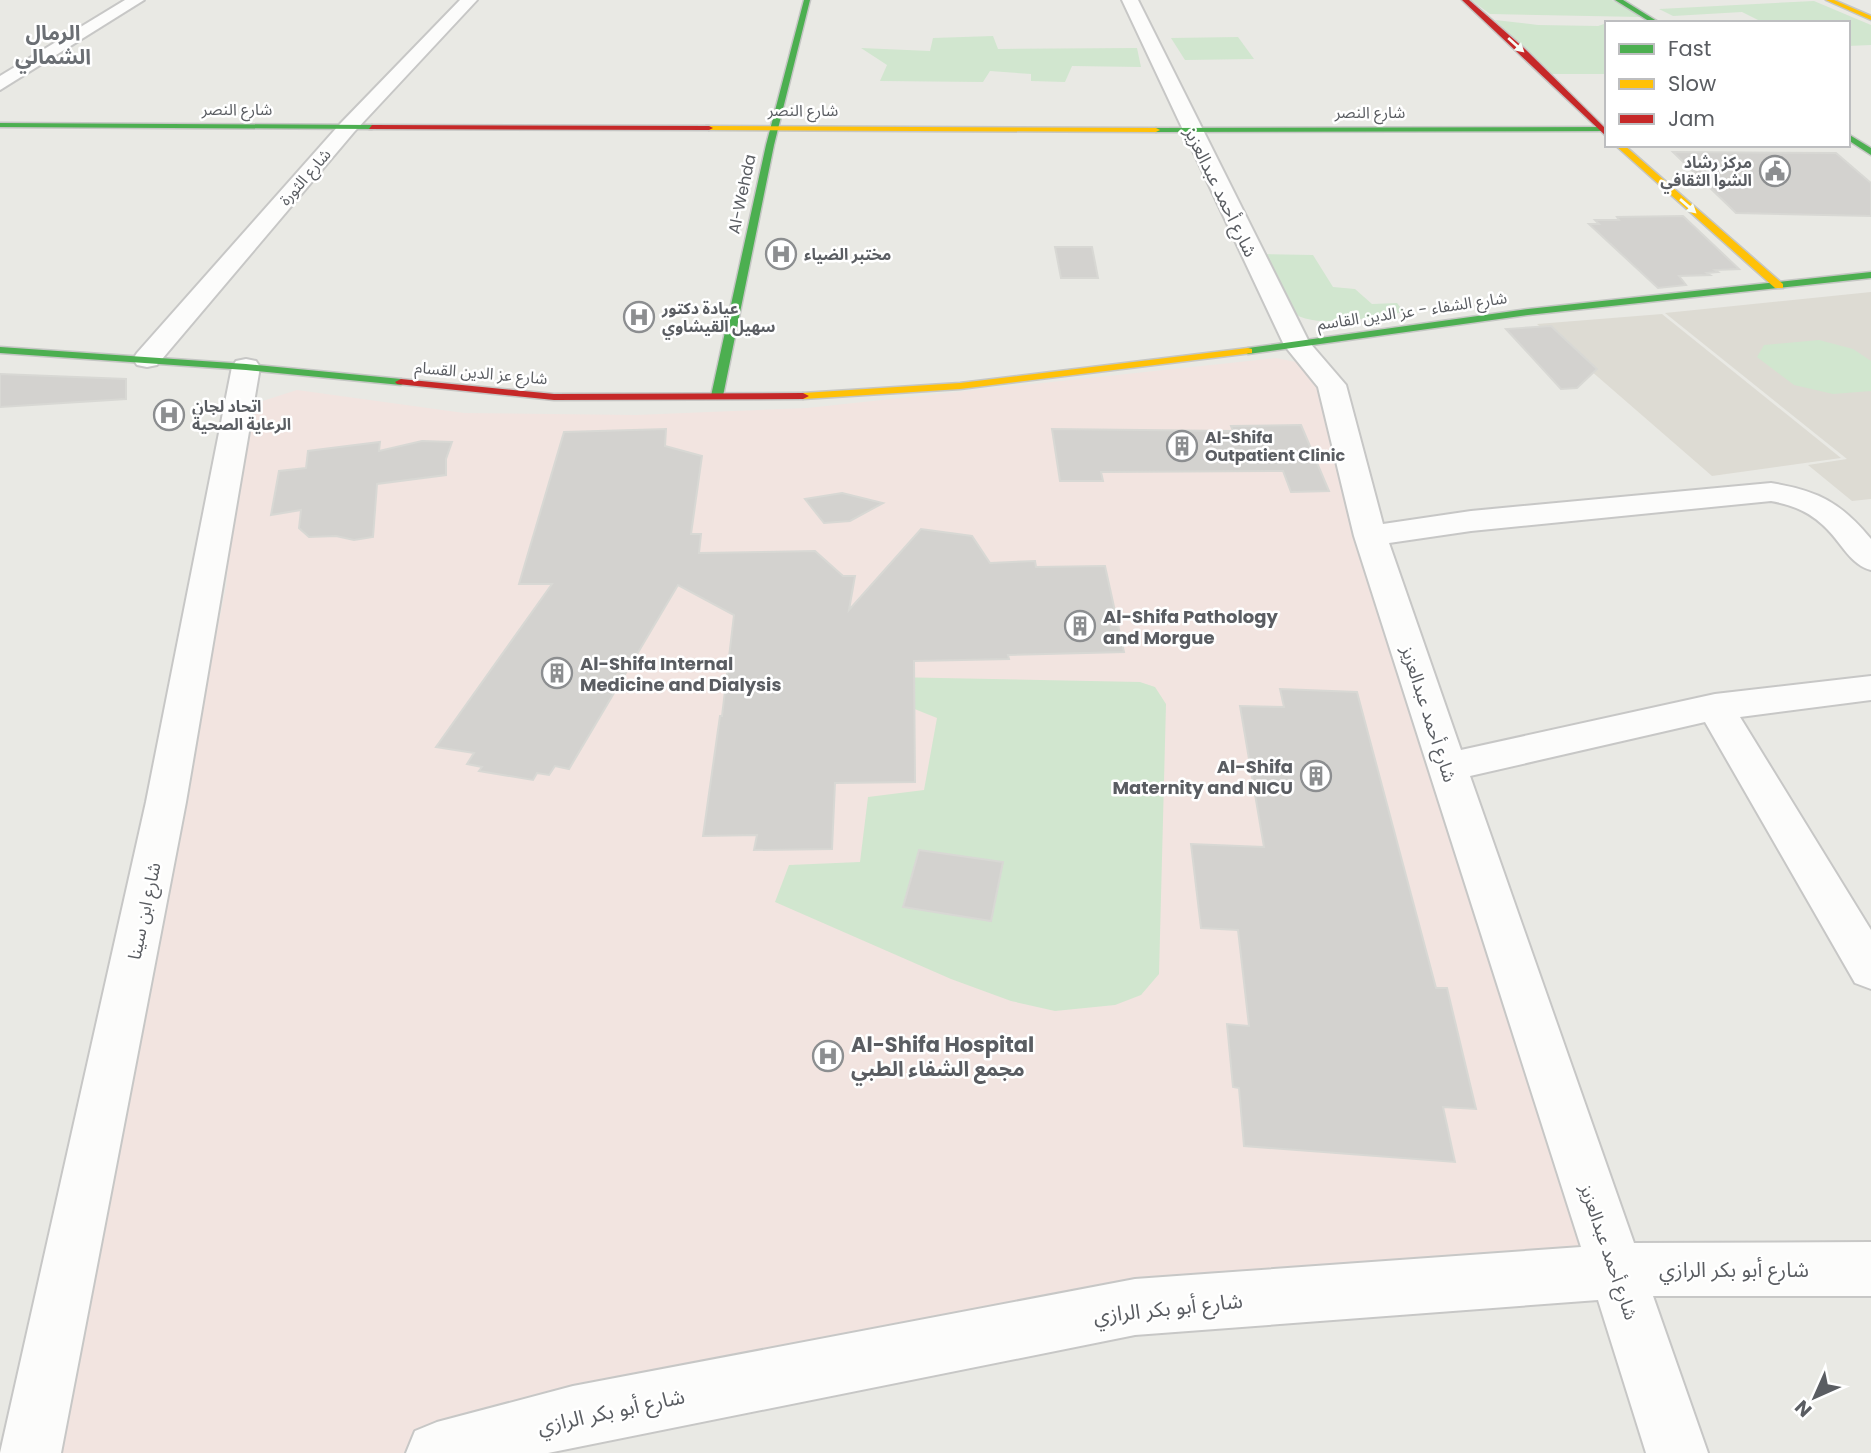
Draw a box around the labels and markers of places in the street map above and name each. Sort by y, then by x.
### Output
place label: مركز رشاد الشوا الثقافي [1660,151,1752,193]
public building icon: مركز رشاد الشوا الثقافي [1758,154,1792,188]
hospital icon: مختبر الضياء [764,237,798,271]
place label: مختبر الضياء [804,243,891,266]
place label: عيادة دكتور سهيل القيشاوي [661,297,776,339]
hospital icon: عيادة دكتور سهيل القيشاوي [622,300,656,334]
place label: اتحاد لجان الرعاية الصحية [192,395,291,436]
hospital icon: اتحاد لجان الرعاية الصحية [152,398,186,432]
place label: Al-Shifa Outpatient Clinic [1205,426,1345,467]
building icon: Al-Shifa Outpatient Clinic [1165,429,1199,463]
place label: Al-Shifa Pathology and Morgue [1103,604,1278,650]
building icon: Al-Shifa Pathology and Morgue [1063,609,1097,643]
place label: Al-Shifa Internal Medicine and Dialysis [580,651,781,697]
building icon: Al-Shifa Internal Medicine and Dialysis [540,656,574,690]
place label: Al-Shifa Maternity and NICU [1113,754,1293,800]
building icon: Al-Shifa Maternity and NICU [1299,759,1333,793]
place label: Al-Shifa Hospital مجمع الشفاء الطبي [851,1030,1034,1085]
hospital icon: Al-Shifa Hospital مجمع الشفاء الطبي [811,1039,845,1073]

